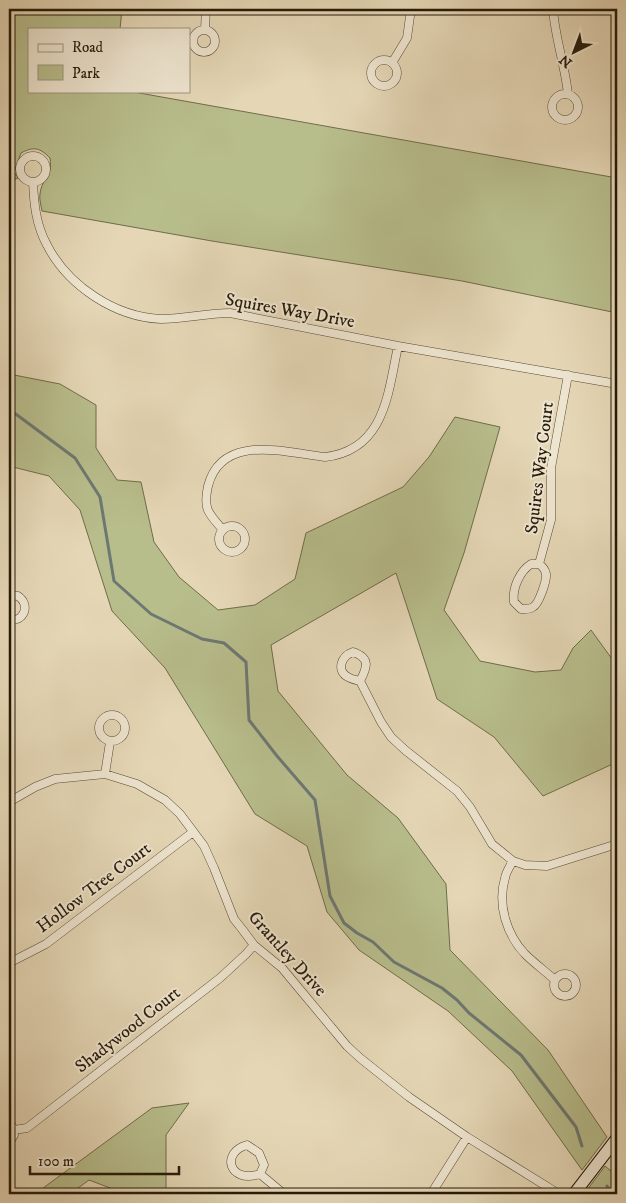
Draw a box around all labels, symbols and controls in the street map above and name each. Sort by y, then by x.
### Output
legend [28,28,190,92]
north arrow [548,28,598,78]
text: Road [72,38,104,57]
text: N [555,50,576,71]
text: Park [72,64,101,83]
street label: Squires Way Drive [224,289,356,333]
street label: Squires Way Court [521,400,559,535]
street label: Hollow Tree Court [32,838,156,938]
street label: Grantley Drive [243,907,331,1001]
street label: Shadywood Court [71,982,185,1078]
scale bar [30,1143,179,1175]
text: 100 m [38,1152,74,1171]

